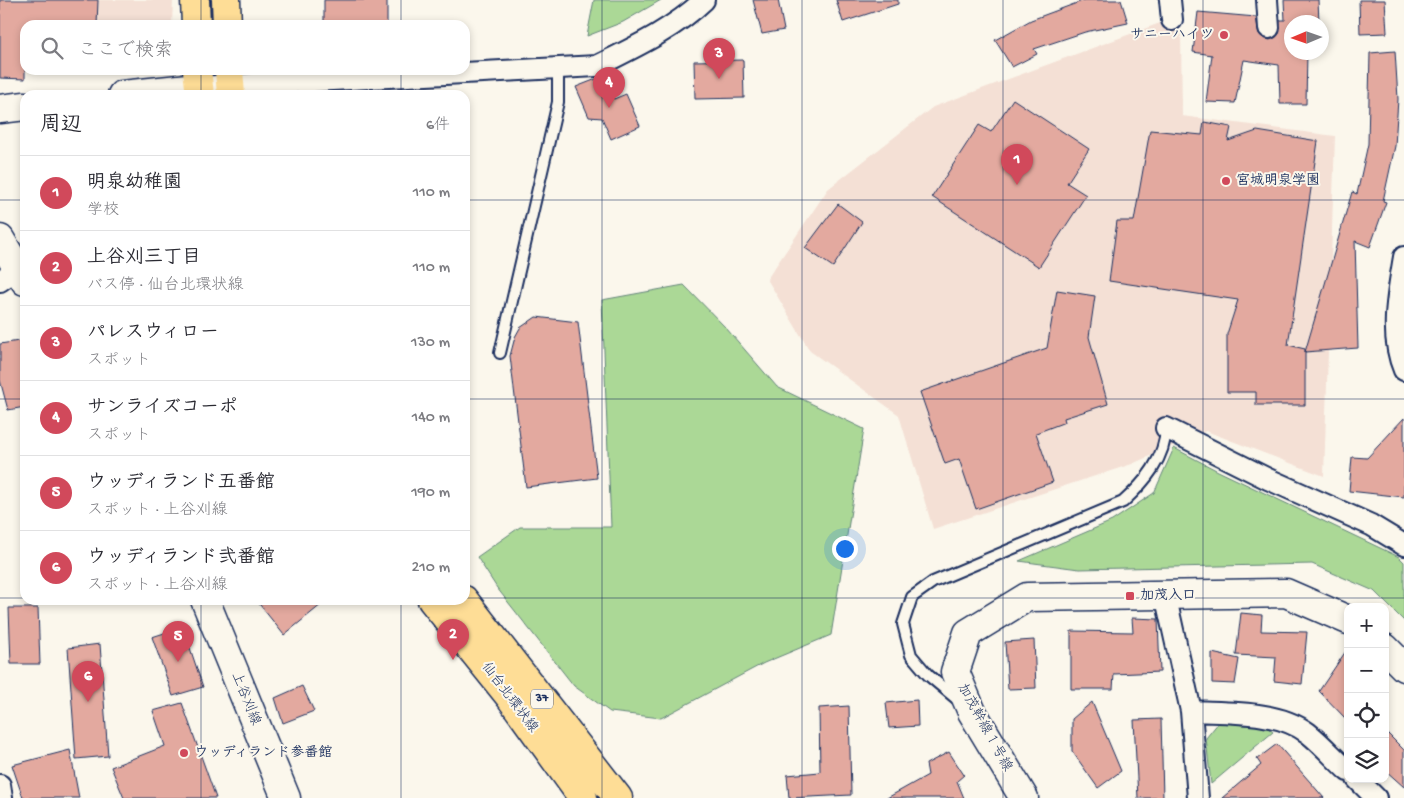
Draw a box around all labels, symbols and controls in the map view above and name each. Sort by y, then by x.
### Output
north arrow [1284,15,1329,60]
search box [20,20,470,75]
place label: サニーハイツ [1130,27,1214,44]
marker: サニーハイツ [1218,29,1230,41]
icon: search [38,34,66,62]
pin: 3 [703,38,735,79]
text: ここで検索 [78,40,173,63]
pin: 4 [593,67,625,108]
text: 周辺 [40,114,82,139]
text: 6件 [426,117,450,136]
pin: 1 [1001,144,1033,185]
text: 明泉幼稚園 [87,172,182,195]
place label: 宮城明泉学園 [1236,172,1320,190]
marker: 宮城明泉学園 [1220,175,1232,187]
text: 1 [53,184,59,203]
text: 110 m [413,184,450,203]
text: 学校 [87,202,119,221]
text: 上谷刈三丁目 [87,247,201,270]
text: 2 [52,259,60,278]
text: 110 m [413,259,450,278]
text: バス停 · 仙台北環状線 [87,277,244,296]
text: パレスウィロー [87,322,219,345]
text: 3 [52,334,60,353]
text: 130 m [411,334,450,353]
text: スポット [87,352,151,371]
text: サンライズコーポ [87,397,238,420]
text: 4 [52,409,60,428]
text: 140 m [412,409,450,428]
text: スポット [87,427,151,446]
text: ウッディランド五番館 [87,472,275,495]
text: 5 [52,484,60,503]
text: 190 m [411,484,450,503]
text: スポット · 上谷刈線 [87,502,228,521]
your location [832,536,858,562]
text: ウッディランド弐番館 [87,547,275,570]
text: 6 [52,559,60,578]
text: 210 m [411,559,450,578]
text: スポット · 上谷刈線 [87,577,228,596]
place label: 加茂入口 [1140,588,1196,605]
marker: 加茂入口 [1124,590,1136,602]
map controls [1344,603,1389,783]
button: + [1344,603,1389,648]
pin: 2 [437,619,469,660]
pin: 5 [162,621,194,662]
button: − [1344,648,1389,693]
street label: 仙台北環状線 [477,659,541,737]
pin: 6 [72,661,104,702]
street label: 上谷刈線 [227,670,263,728]
street label: 加茂幹線１号線 [953,681,1015,775]
road number: 37 [531,690,553,709]
button: locate [1344,693,1389,738]
button: layers [1344,738,1389,783]
place label: ウッディランド参番館 [194,744,332,762]
marker: ウッディランド参番館 [178,747,190,759]

